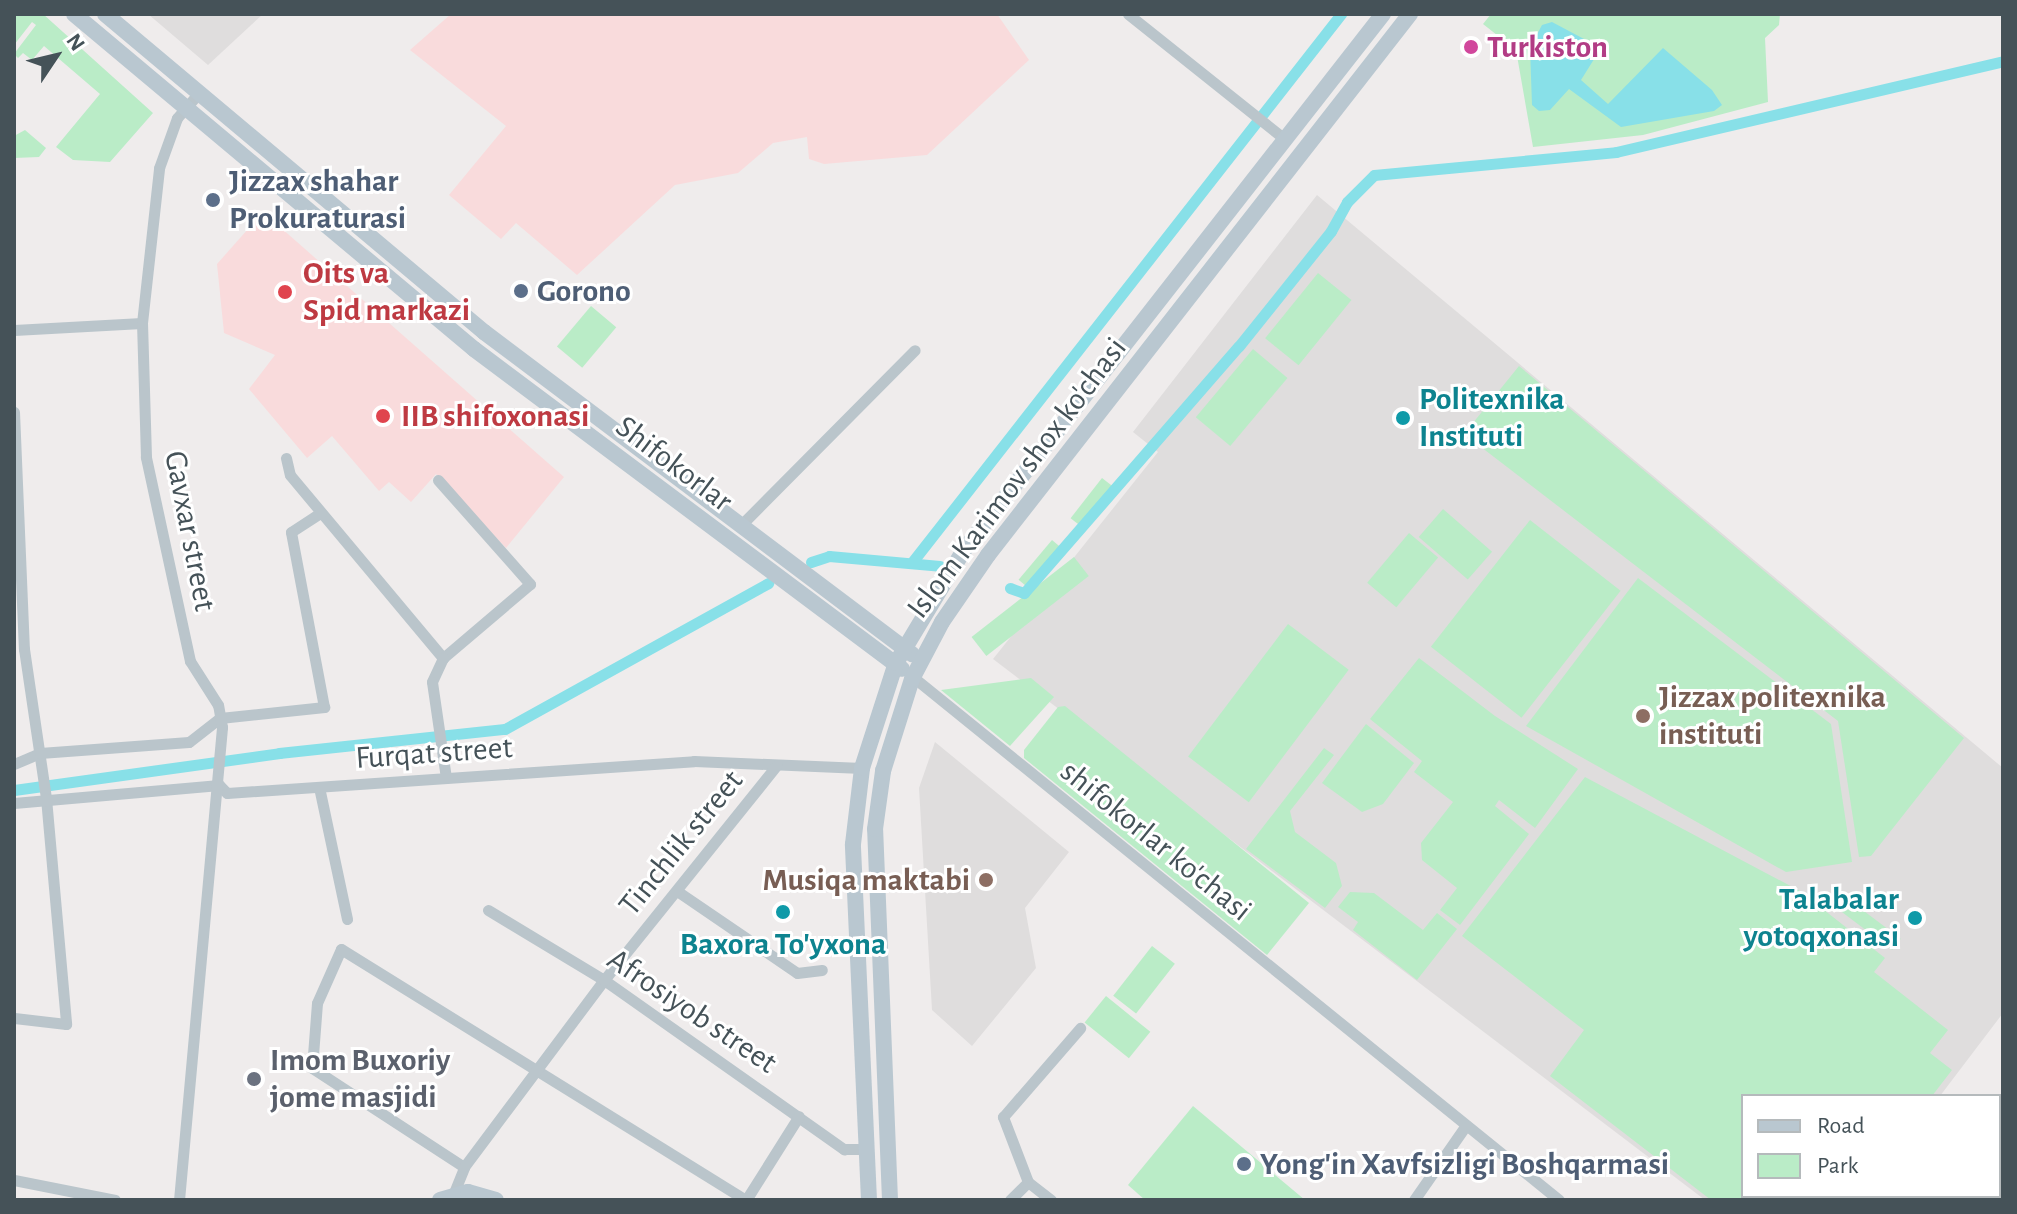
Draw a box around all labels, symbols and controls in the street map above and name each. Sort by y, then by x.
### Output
north arrow [16,16,96,96]
place label: Turkiston [1487,28,1608,66]
text: N [62,30,89,55]
marker: Turkiston [1462,38,1480,56]
place label: Jizzax shahar Prokuraturasi [229,163,406,238]
marker: Jizzax shahar Prokuraturasi [204,191,222,209]
place label: Oits va Spid markazi [303,255,470,330]
place label: Gorono [537,272,631,310]
marker: Oits va Spid markazi [274,281,296,303]
marker: Gorono [512,282,530,300]
street label: Islom Karimov shox ko'chasi [899,330,1135,626]
place label: Politexnika Instituti [1419,381,1565,456]
place label: IIB shifoxonasi [401,397,589,435]
marker: IIB shifoxonasi [372,405,394,427]
street label: Shifokorlar [608,408,740,520]
marker: Politexnika Instituti [1394,409,1412,427]
street label: Gavxar street [156,448,224,614]
place label: Jizzax politexnika instituti [1659,679,1886,754]
marker: Jizzax politexnika instituti [1634,707,1652,725]
street label: Furqat street [354,728,514,778]
street label: shifokorlar ko'chasi [1053,752,1259,930]
street label: Tinchlik street [611,762,751,924]
place label: Musiqa maktabi [762,861,970,899]
marker: Musiqa maktabi [977,871,995,889]
place label: Talabalar yotoqxonasi [1743,881,1899,956]
marker: Baxora To'yxona [774,903,792,921]
marker: Talabalar yotoqxonasi [1906,909,1924,927]
place label: Baxora To'yxona [680,925,886,963]
street label: Afrosiyob street [600,940,784,1082]
place label: Imom Buxoriy jome masjidi [270,1042,450,1117]
marker: Imom Buxoriy jome masjidi [245,1070,263,1088]
legend [1741,1094,2001,1198]
text: Road [1817,1114,1865,1138]
place label: Yong'in Xavfsizligi Boshqarmasi [1260,1145,1669,1183]
text: Park [1817,1154,1858,1178]
marker: Yong'in Xavfsizligi Boshqarmasi [1235,1155,1253,1173]

